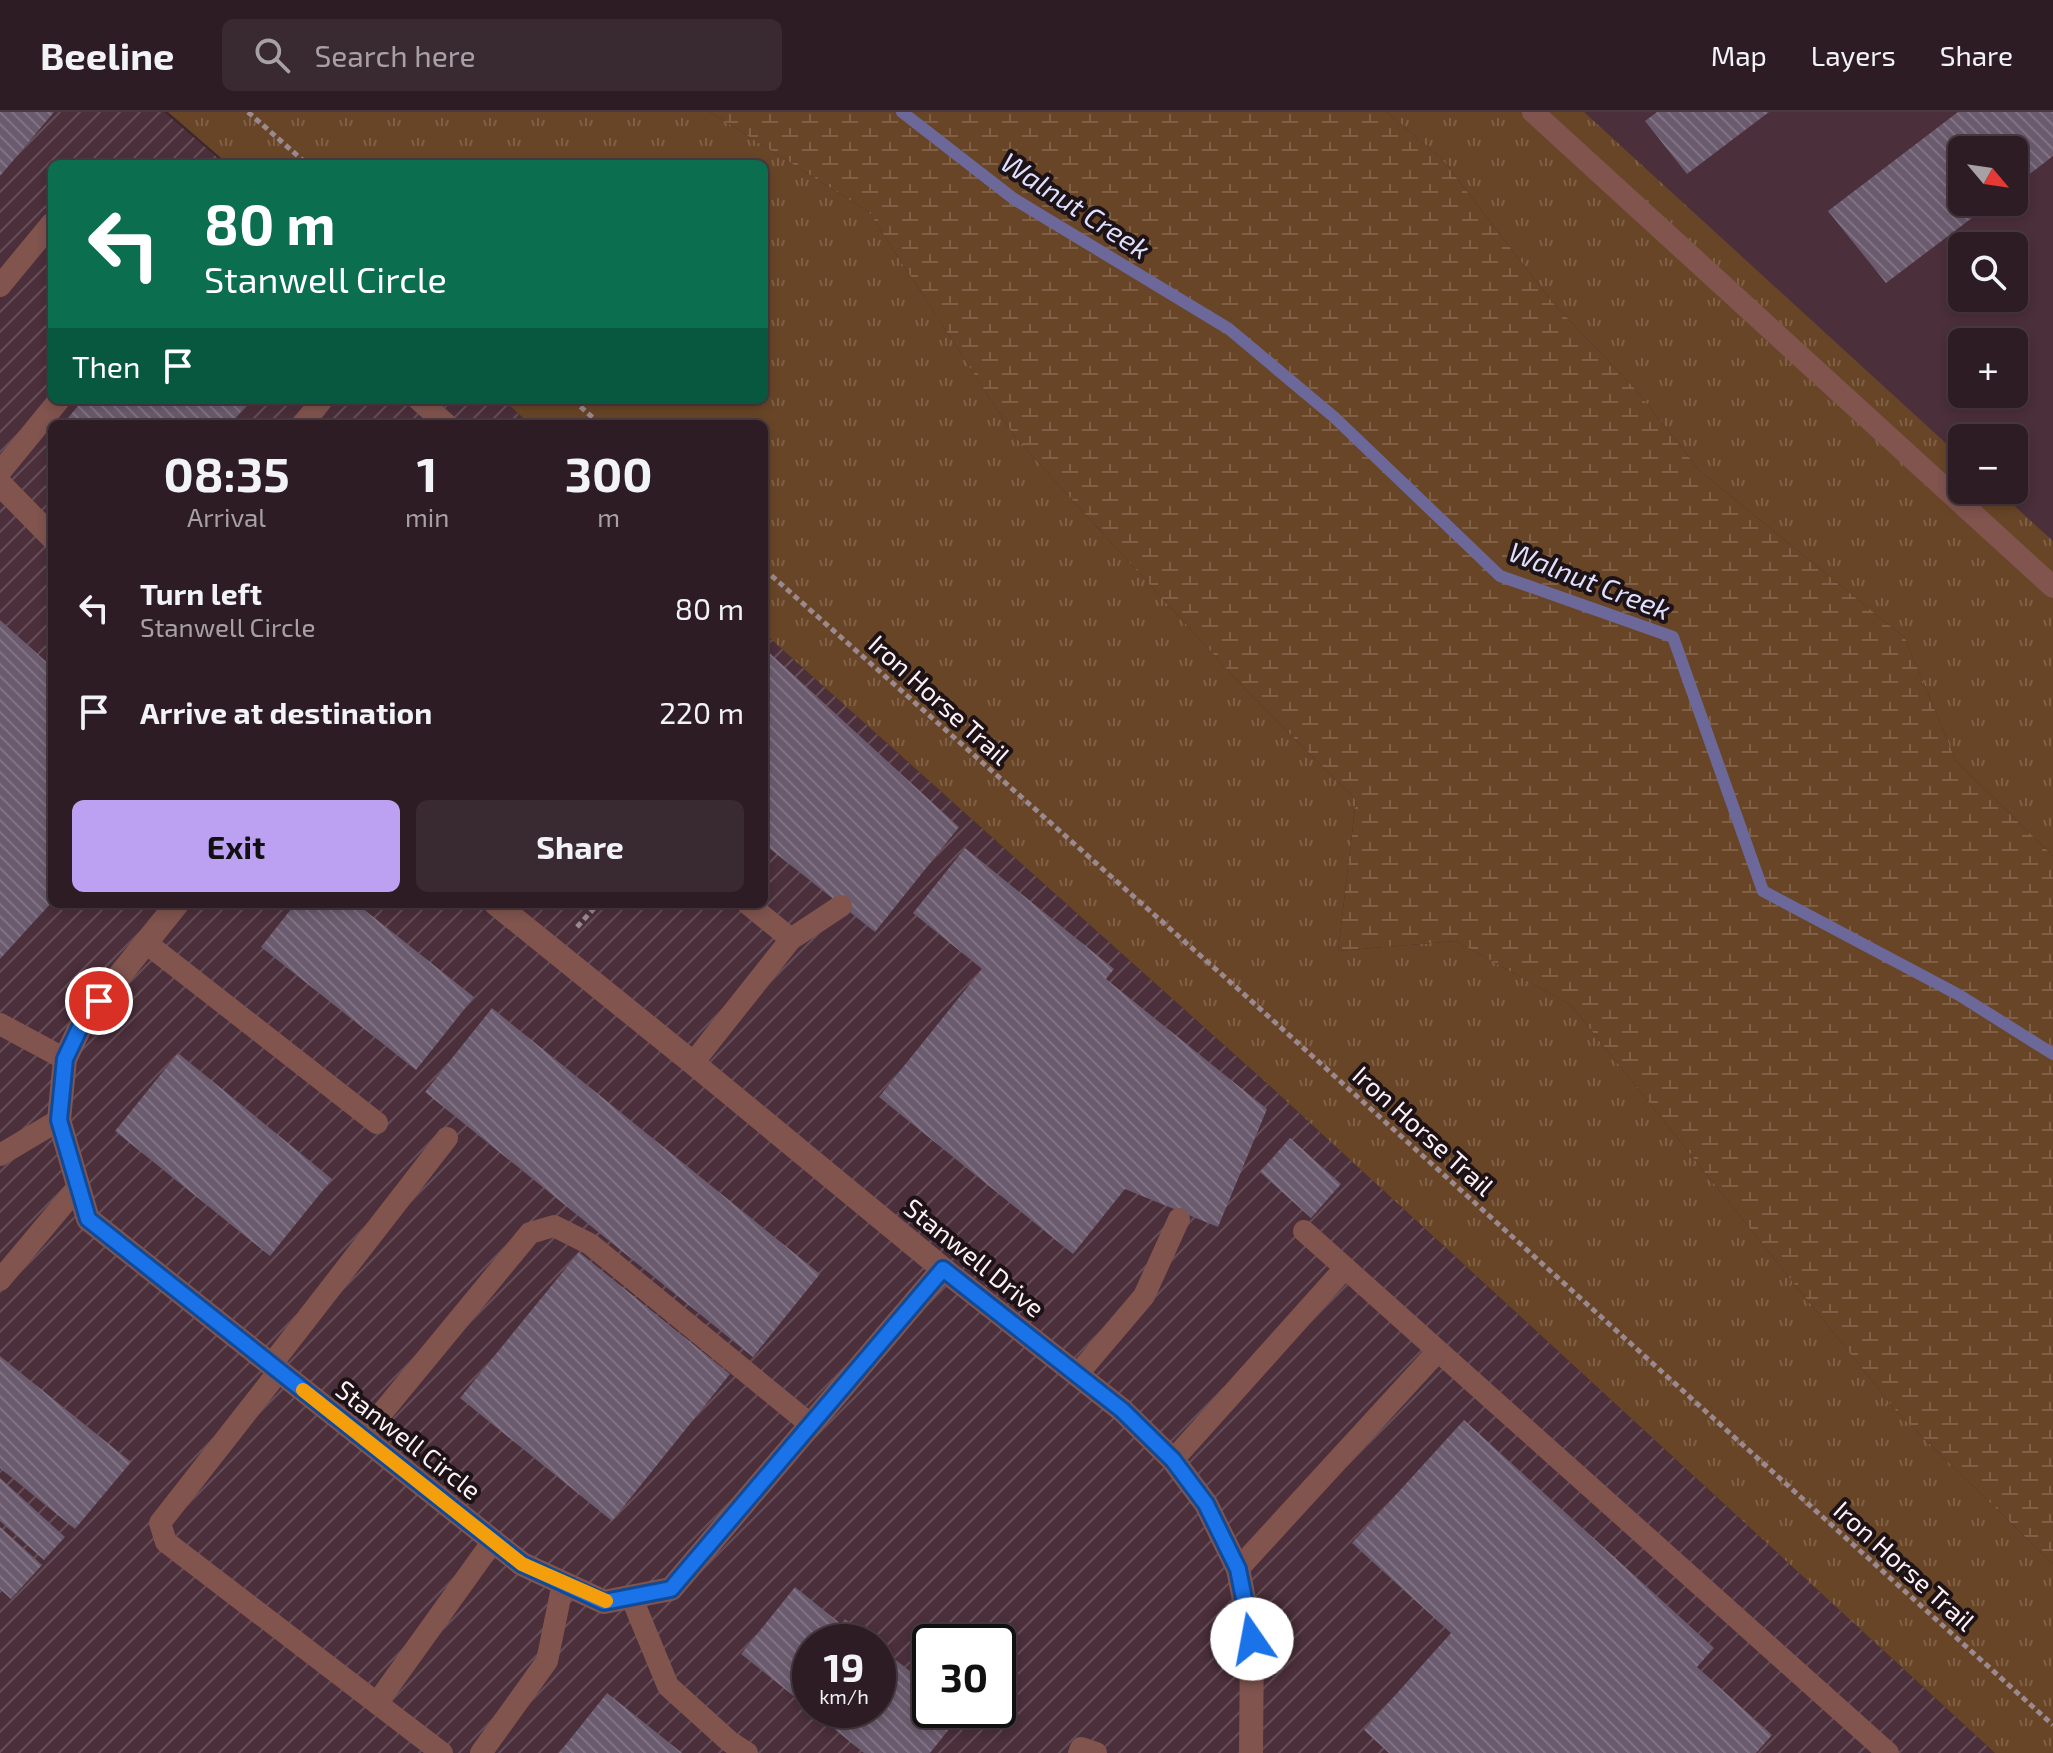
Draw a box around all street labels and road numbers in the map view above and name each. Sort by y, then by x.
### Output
street label: Iron Horse Trail [863,628,1017,771]
street label: Iron Horse Trail [1347,1059,1501,1202]
street label: Stanwell Drive [899,1191,1051,1323]
street label: Stanwell Circle [330,1373,488,1505]
street label: Iron Horse Trail [1828,1494,1982,1637]

